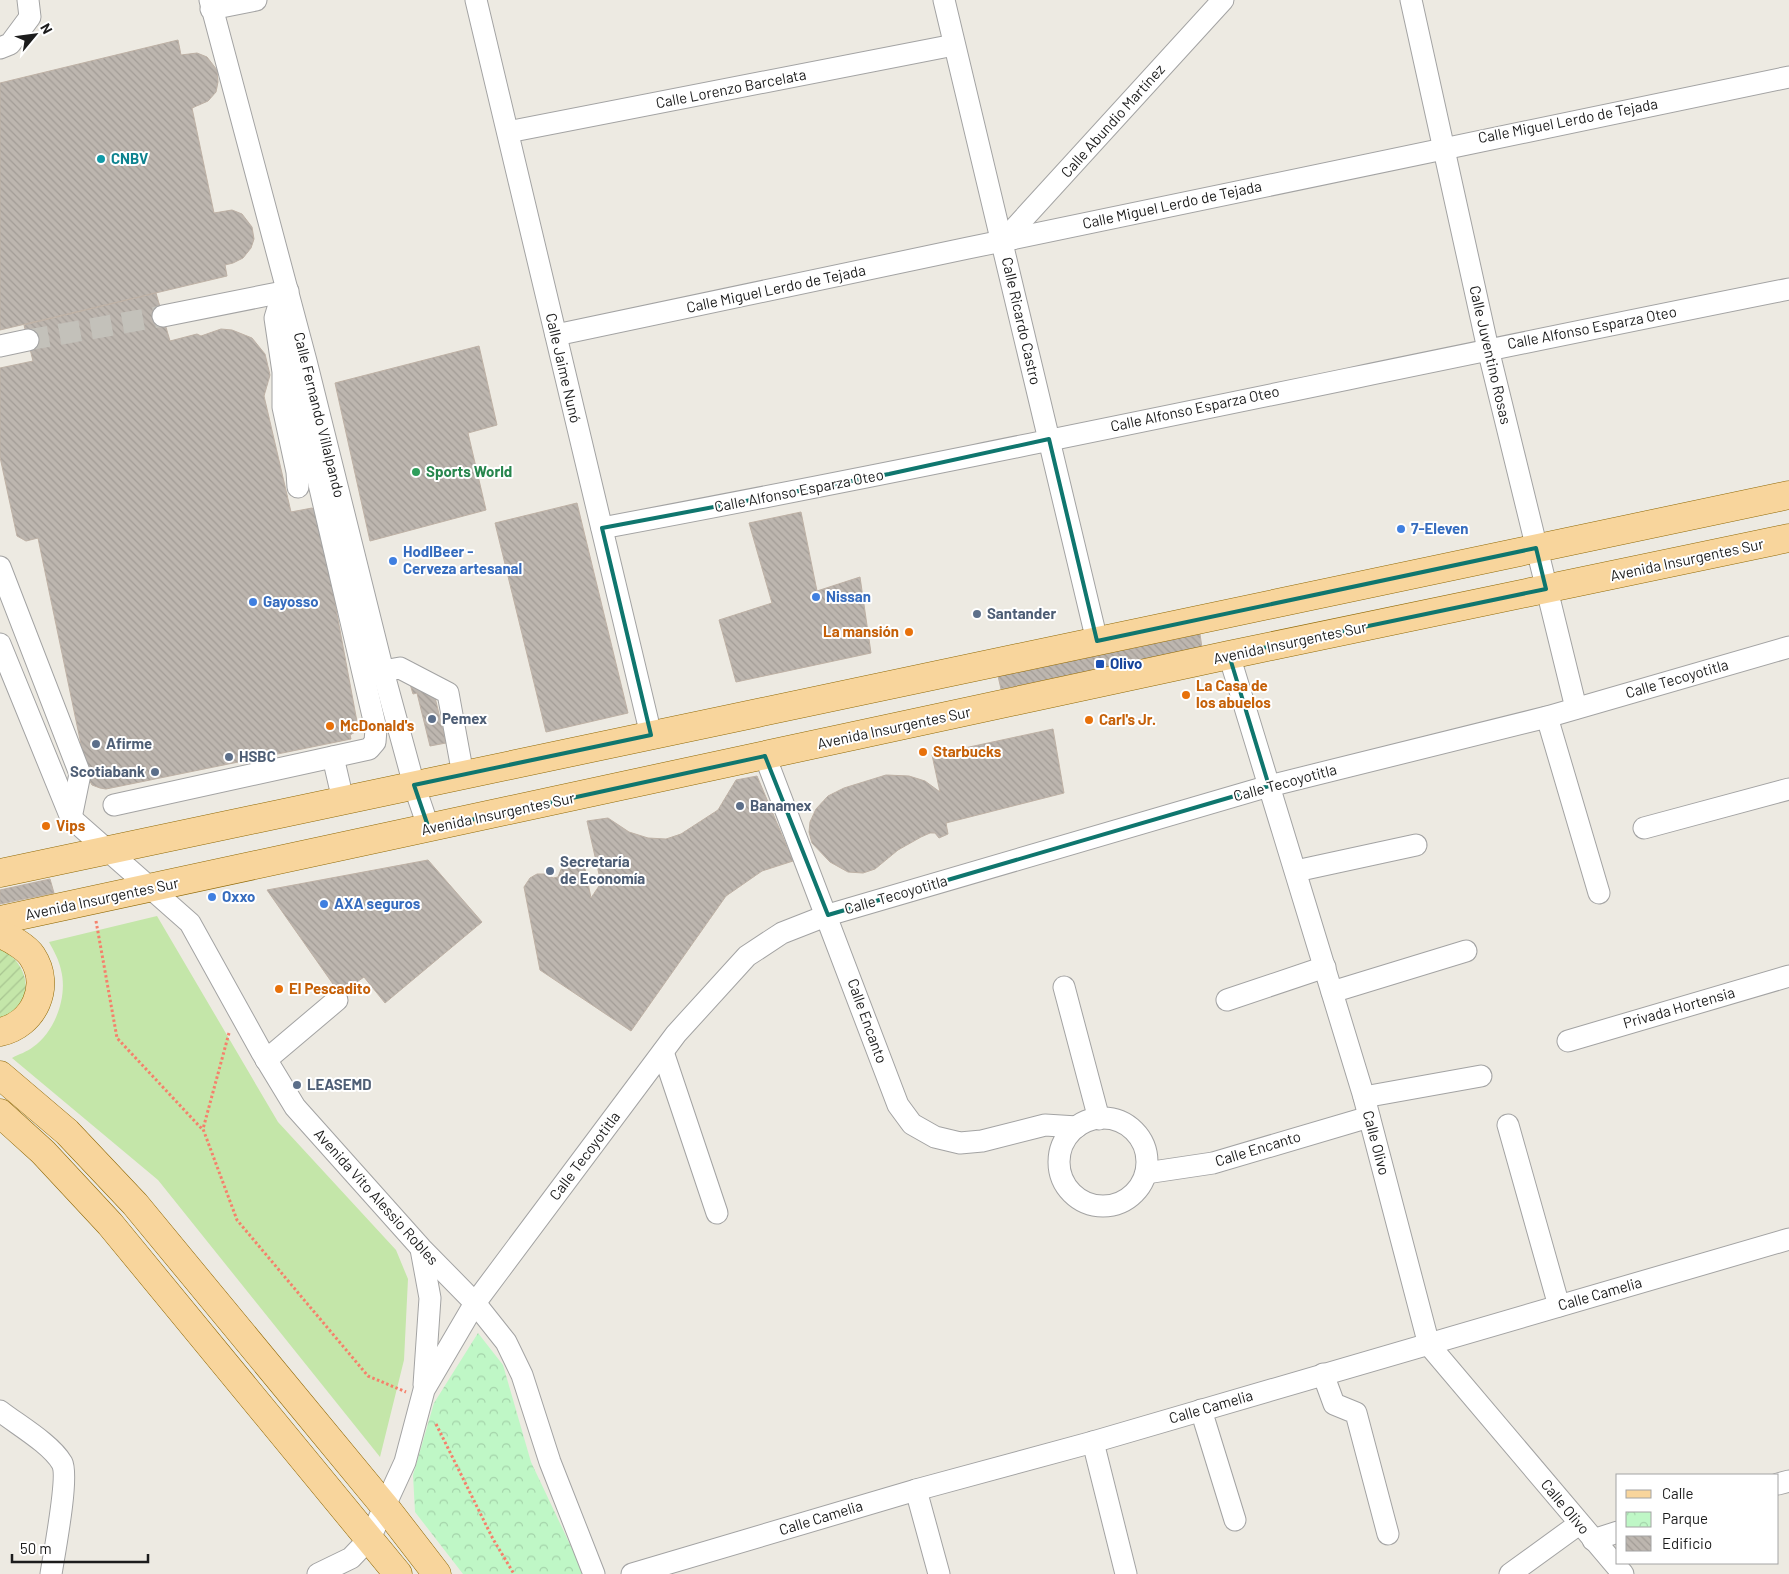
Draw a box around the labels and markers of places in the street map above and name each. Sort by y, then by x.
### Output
place label: CNBV [111,149,148,167]
marker: CNBV [95,153,107,165]
place label: Sports World [426,462,512,480]
marker: Sports World [410,466,422,478]
place label: 7-Eleven [1411,519,1468,537]
marker: 7-Eleven [1395,523,1407,535]
place label: HodlBeer - Cerveza artesanal [403,542,522,577]
marker: HodlBeer - Cerveza artesanal [387,555,399,567]
place label: Nissan [826,587,871,605]
marker: Nissan [810,591,822,603]
place label: Gayosso [263,592,319,610]
marker: Gayosso [247,596,259,608]
place label: Santander [987,604,1056,622]
marker: Santander [971,608,983,620]
place label: La mansión [823,622,899,640]
marker: La mansión [903,626,915,638]
place label: Olivo [1110,654,1142,672]
marker: Olivo [1094,658,1106,670]
place label: La Casa de los abuelos [1196,676,1271,711]
marker: La Casa de los abuelos [1180,689,1192,701]
place label: Pemex [442,709,487,727]
place label: Carl's Jr. [1099,710,1156,728]
marker: Pemex [426,713,438,725]
marker: Carl's Jr. [1083,714,1095,726]
place label: McDonald's [340,716,415,734]
marker: McDonald's [324,720,336,732]
place label: Afirme [106,734,152,752]
marker: Afirme [90,738,102,750]
place label: Starbucks [933,742,1002,760]
marker: Starbucks [917,746,929,758]
place label: HSBC [239,747,276,765]
marker: HSBC [223,751,235,763]
place label: Scotiabank [70,762,145,780]
marker: Scotiabank [149,766,161,778]
place label: Banamex [750,796,812,814]
marker: Banamex [734,800,746,812]
place label: Vips [56,816,86,834]
marker: Vips [40,820,52,832]
place label: Secretaría de Economía [560,852,645,887]
marker: Secretaría de Economía [544,865,556,877]
place label: Oxxo [222,887,255,905]
marker: Oxxo [206,891,218,903]
place label: AXA seguros [334,894,421,912]
marker: AXA seguros [318,898,330,910]
place label: El Pescadito [289,979,371,997]
marker: El Pescadito [273,983,285,995]
place label: LEASEMD [307,1075,371,1093]
marker: LEASEMD [291,1079,303,1091]

